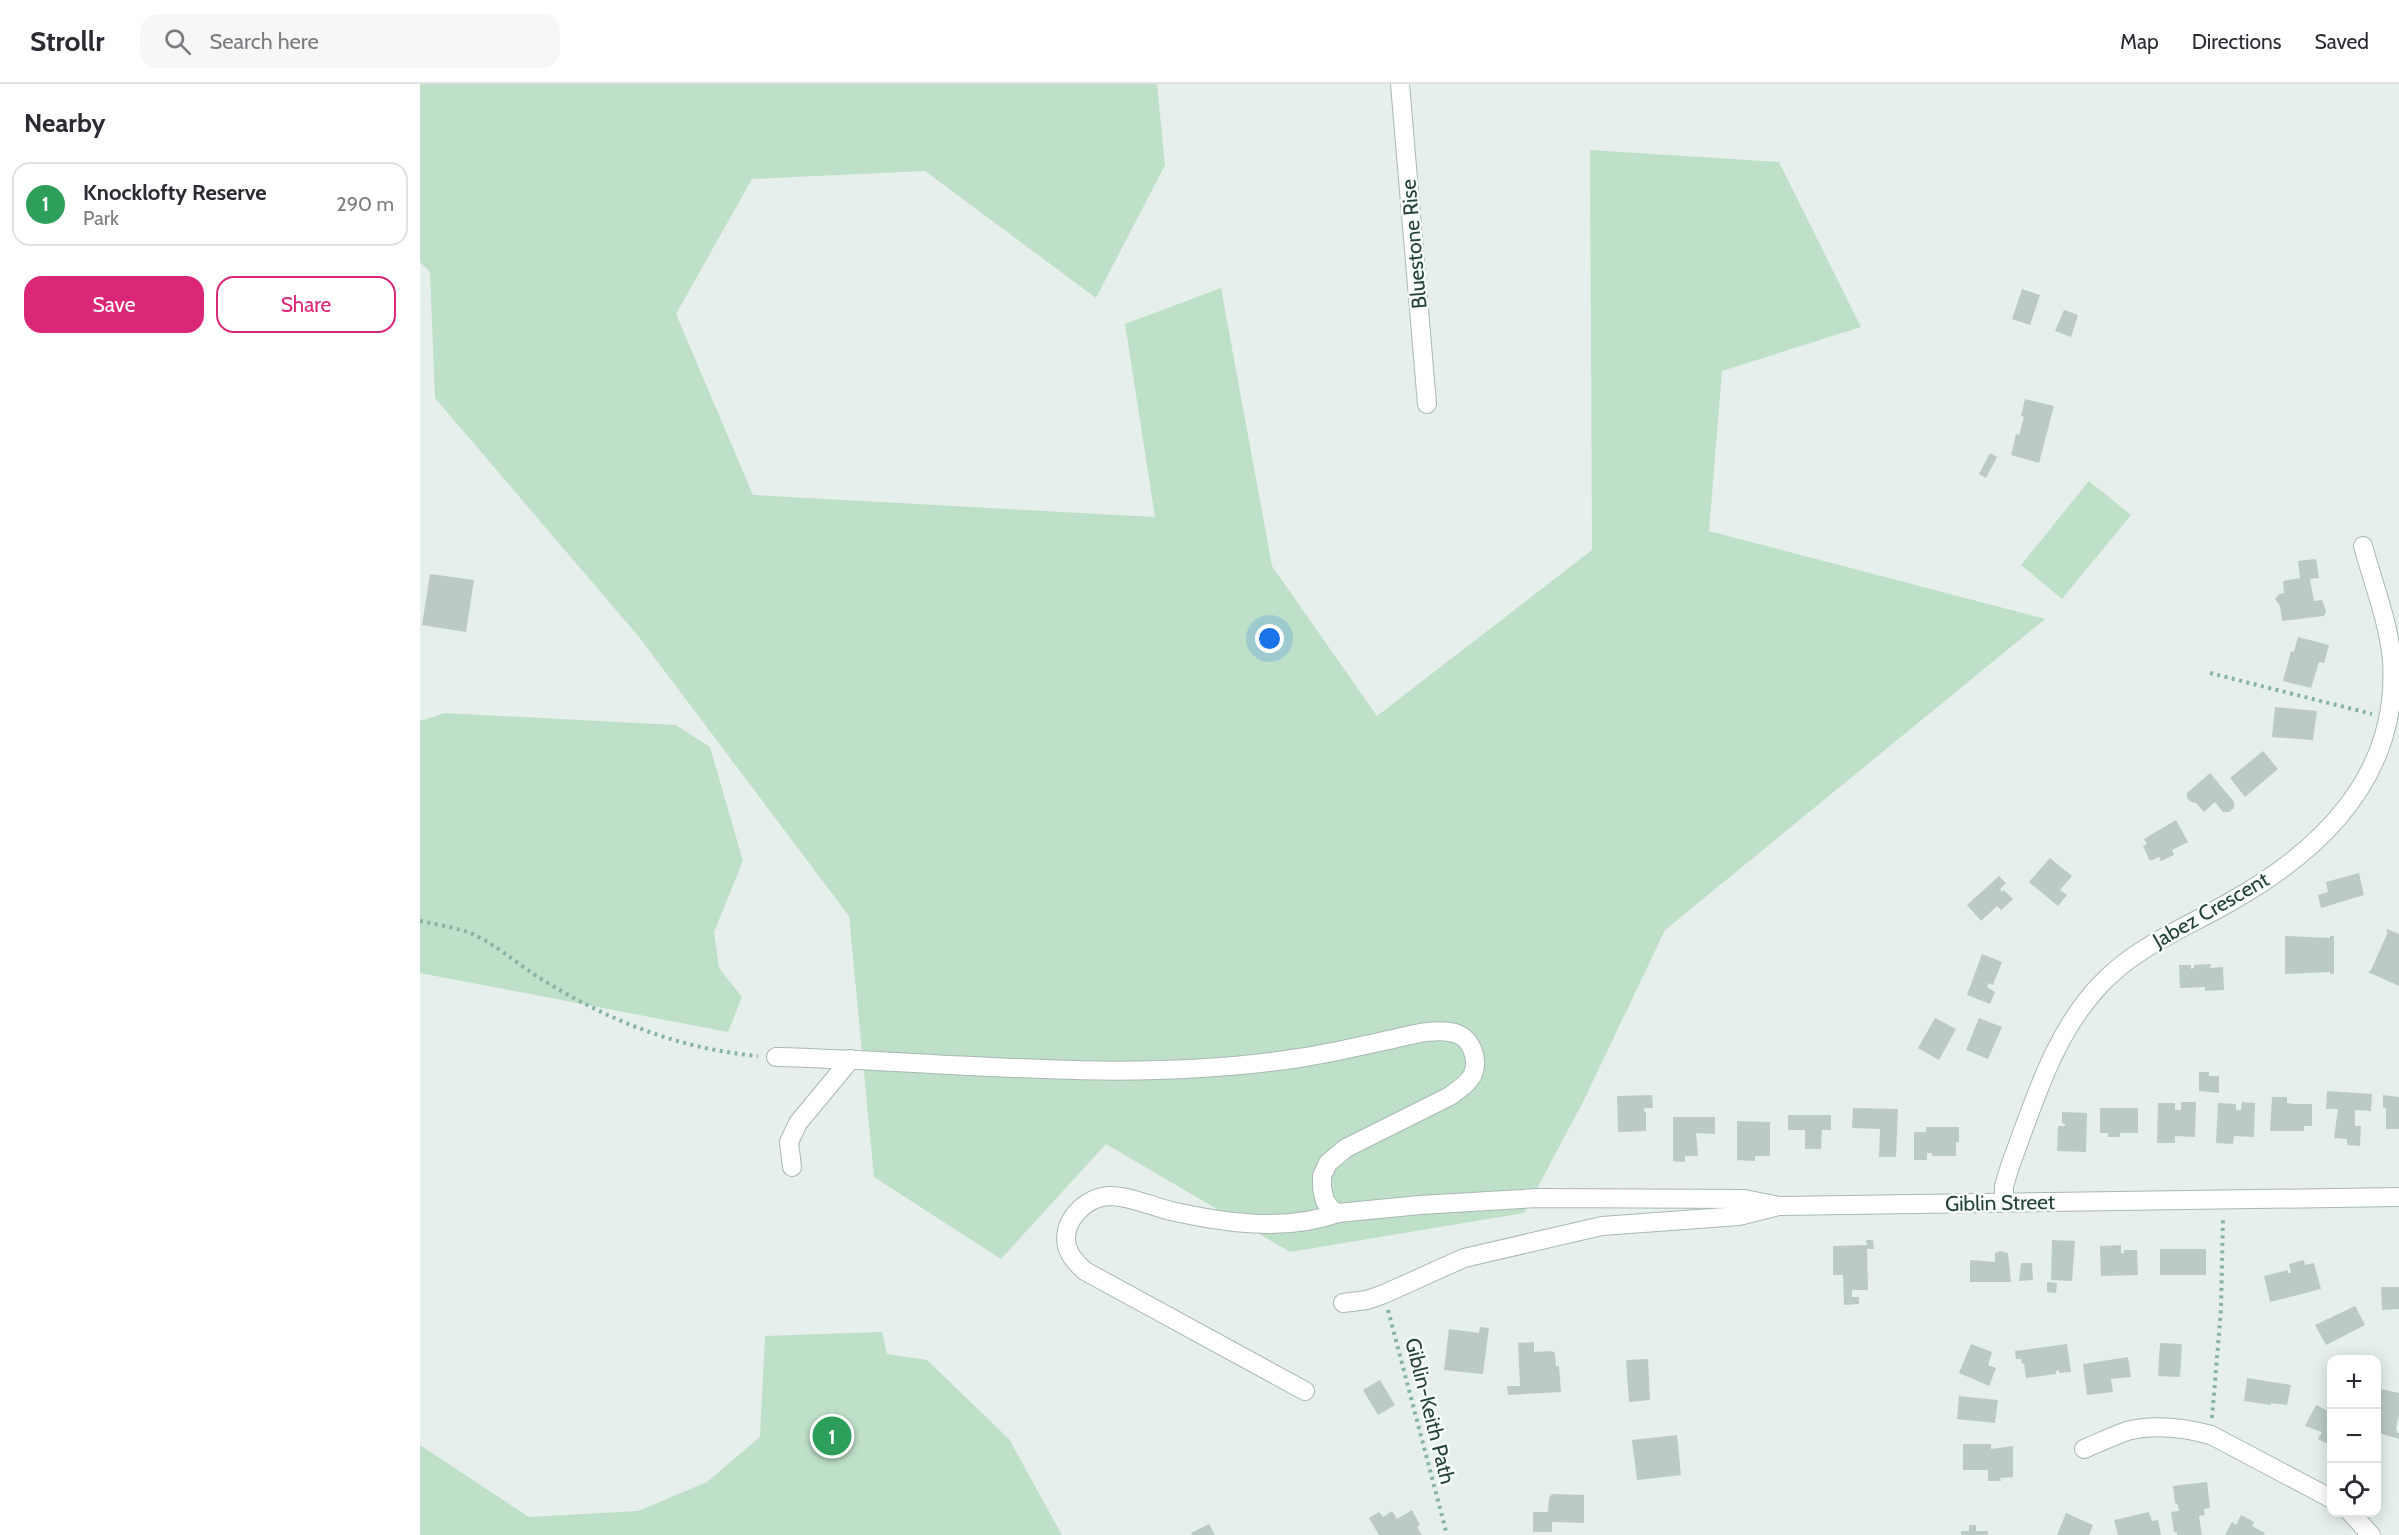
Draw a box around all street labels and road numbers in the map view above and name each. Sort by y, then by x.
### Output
street label: Bluestone Rise [1395,178,1432,310]
street label: Jabez Crescent [2147,866,2273,953]
street label: Giblin Street [1945,1189,2055,1216]
street label: Giblin-Keith Path [1400,1335,1461,1487]

